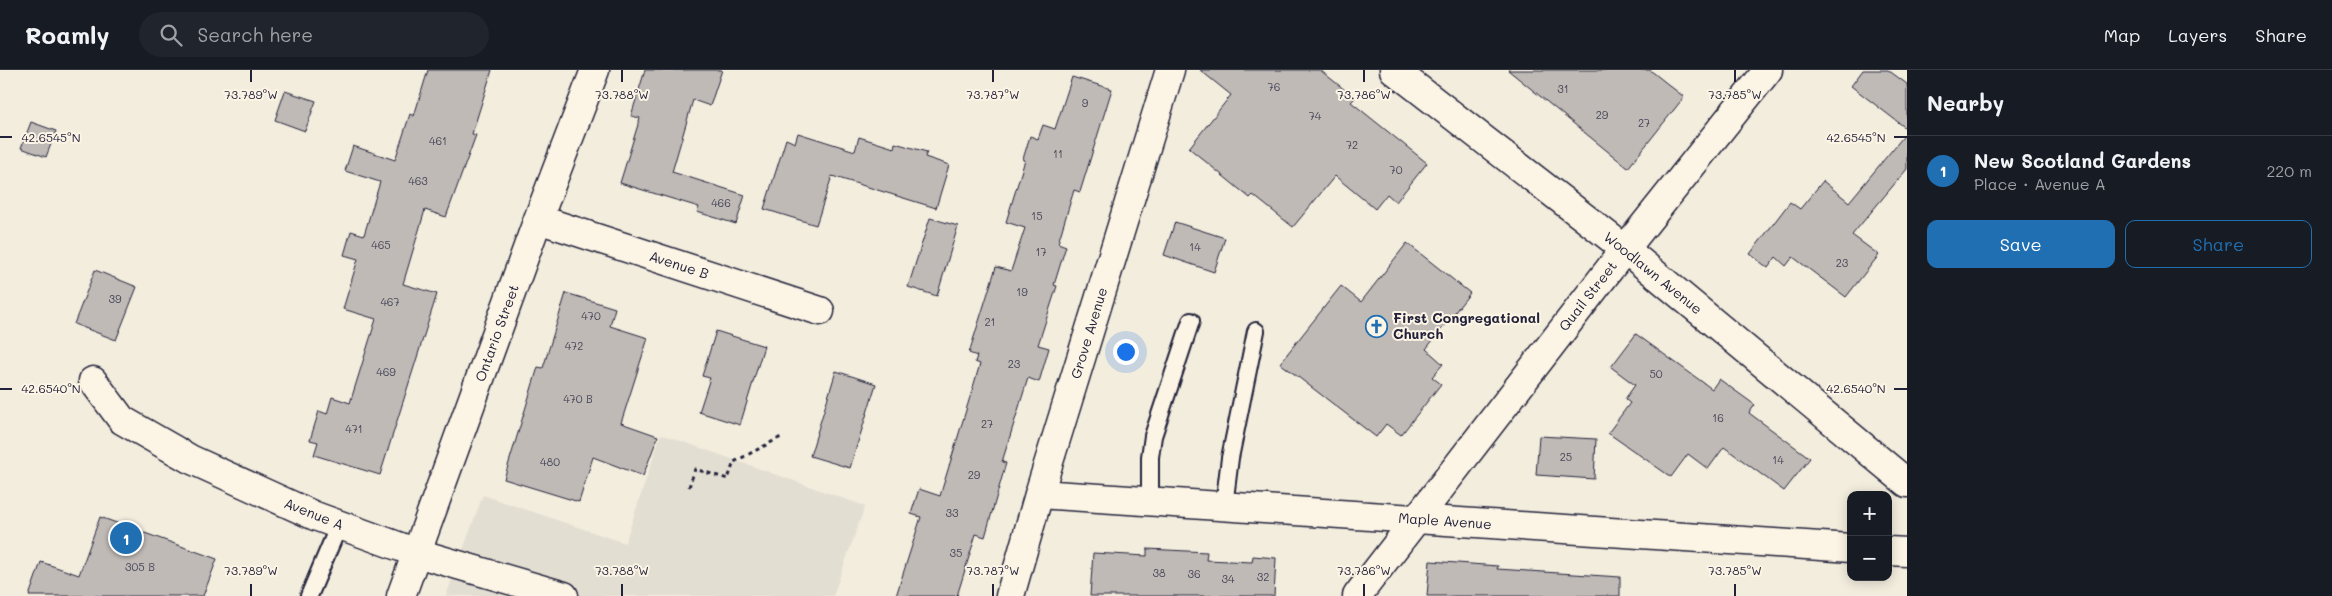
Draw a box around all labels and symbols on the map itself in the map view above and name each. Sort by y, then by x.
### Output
house number: 76 [1268,79,1280,94]
house number: 31 [1557,81,1569,96]
text: 73.789°W [224,86,278,102]
text: 73.788°W [595,86,649,102]
text: 73.787°W [966,86,1020,102]
text: 73.786°W [1337,86,1391,102]
text: 73.785°W [1708,86,1762,102]
house number: 9 [1082,95,1089,110]
house number: 29 [1596,107,1609,122]
house number: 74 [1309,108,1322,123]
house number: 27 [1638,115,1650,130]
text: 42.6545°N [21,129,81,145]
text: 42.6545°N [1826,129,1886,145]
house number: 461 [429,133,447,148]
house number: 72 [1346,137,1358,152]
house number: 11 [1053,146,1063,161]
house number: 70 [1390,162,1403,177]
house number: 463 [408,173,428,188]
house number: 466 [711,195,731,210]
house number: 15 [1031,208,1043,223]
street label: Woodlawn Avenue [1600,227,1707,318]
house number: 465 [371,237,391,252]
house number: 14 [1189,239,1201,254]
house number: 17 [1035,244,1047,259]
street label: Avenue B [647,246,711,283]
house number: 23 [1836,255,1849,270]
street label: Quail Street [1554,257,1621,335]
street label: Ontario Street [470,281,523,384]
house number: 19 [1016,284,1028,299]
street label: Grove Avenue [1066,285,1111,381]
house number: 39 [109,291,122,306]
house number: 467 [380,294,400,309]
house number: 470 [581,308,601,323]
place label: First Congregational Church [1393,308,1540,343]
house number: 21 [984,314,996,329]
church icon: First Congregational Church [1365,314,1389,338]
house number: 472 [565,338,583,353]
your location [1113,339,1139,365]
house number: 23 [1008,356,1021,371]
house number: 469 [376,364,396,379]
house number: 50 [1649,366,1663,381]
text: 42.6540°N [21,380,81,396]
text: 42.6540°N [1826,380,1886,396]
house number: 470 B [563,391,593,406]
house number: 16 [1712,410,1724,425]
house number: 27 [981,416,993,431]
house number: 471 [345,421,363,436]
house number: 25 [1560,449,1572,464]
house number: 14 [1772,452,1784,467]
house number: 480 [540,454,560,469]
house number: 29 [968,467,981,482]
street label: Avenue A [282,493,347,534]
house number: 33 [946,505,959,520]
street label: Maple Avenue [1398,508,1492,533]
pin: 1 [110,519,142,557]
house number: 35 [950,545,962,560]
house number: 305 B [125,559,155,574]
text: 73.789°W [224,562,278,578]
text: 73.788°W [595,562,649,578]
text: 73.787°W [966,562,1020,578]
text: 73.786°W [1337,562,1391,578]
text: 73.785°W [1708,562,1762,578]
house number: 38 [1152,565,1166,580]
house number: 36 [1187,566,1201,581]
house number: 32 [1257,569,1269,584]
house number: 34 [1222,571,1235,586]

